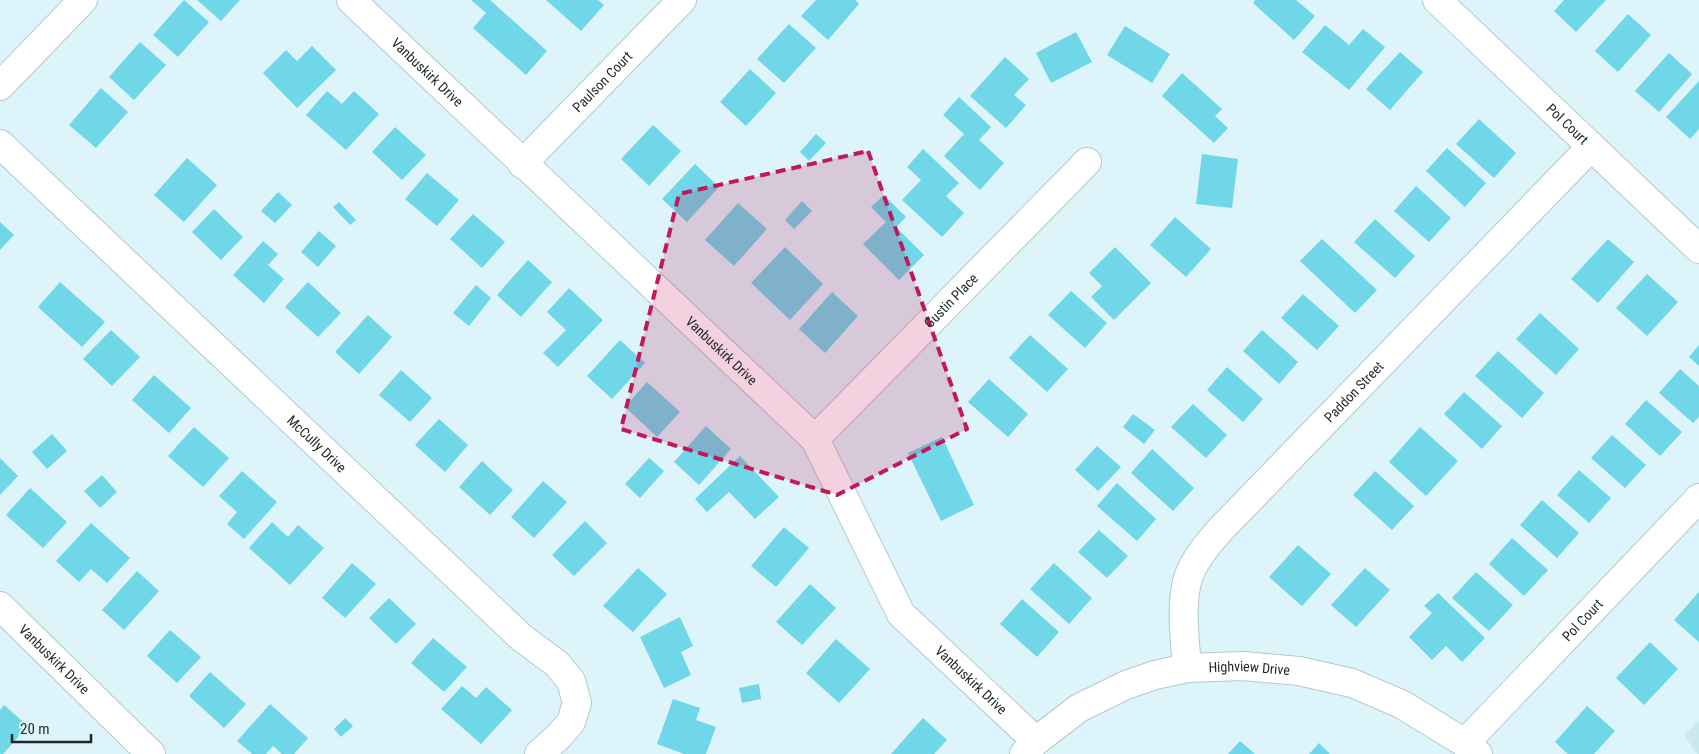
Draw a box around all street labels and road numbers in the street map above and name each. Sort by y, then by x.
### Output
street label: Vanbuskirk Drive [388,35,467,110]
street label: Paulson Court [569,48,635,115]
street label: Pol Court [1543,100,1592,148]
street label: Gustin Place [921,270,981,331]
street label: Vanbuskirk Drive [682,313,761,388]
street label: Paddon Street [1321,358,1387,425]
street label: McCully Drive [284,412,350,476]
street label: Pol Court [1559,596,1606,644]
street label: Vanbuskirk Drive [16,621,93,698]
street label: Vanbuskirk Drive [932,642,1011,718]
street label: Highview Drive [1208,658,1291,678]

